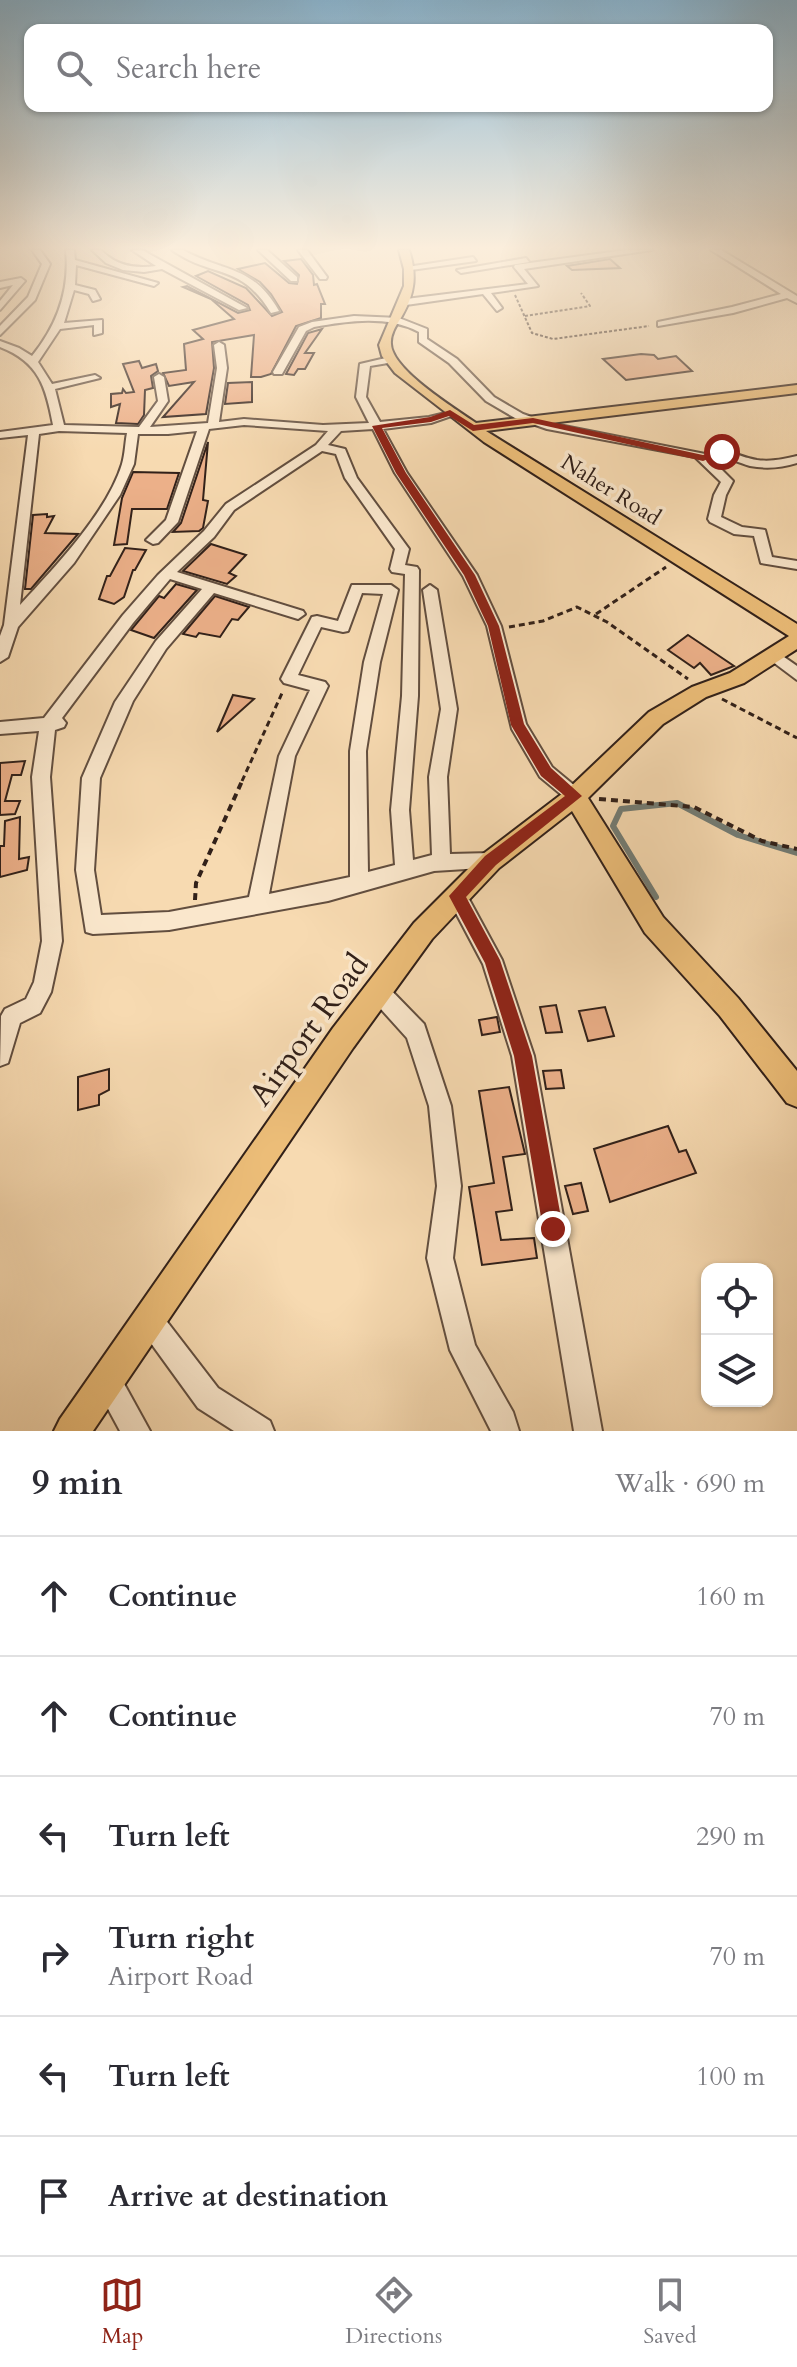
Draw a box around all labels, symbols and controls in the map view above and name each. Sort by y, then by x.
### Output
search box [24,24,773,112]
icon: search [52,46,96,90]
text: Search here [116,48,261,89]
route start [704,434,740,470]
street label: Naher Road [555,447,667,533]
street label: Airport Road [239,945,379,1115]
route end [535,1211,571,1247]
map controls [701,1263,773,1407]
button: locate [701,1263,773,1335]
button: layers [701,1335,773,1407]
text: 9 min [32,1460,123,1506]
text: Walk · 690 m [615,1466,765,1501]
icon: ahead [32,1574,76,1618]
text: Continue [108,1576,237,1617]
text: 160 m [696,1579,765,1614]
icon: ahead [32,1694,76,1738]
text: Continue [108,1696,237,1737]
text: 70 m [709,1699,765,1734]
icon: left [32,1814,76,1858]
text: Turn left [108,1816,230,1857]
text: 290 m [696,1819,765,1854]
text: Turn right [108,1918,254,1959]
icon: right [32,1934,76,1978]
text: 70 m [709,1939,765,1974]
text: Airport Road [108,1959,253,1994]
icon: left [32,2054,76,2098]
text: Turn left [108,2056,230,2097]
text: 100 m [696,2059,765,2094]
icon: arrive [32,2174,76,2218]
text: Arrive at destination [108,2176,388,2217]
tab: Map [100,2273,144,2351]
tab: Directions [345,2273,442,2351]
tab: Saved [643,2273,697,2351]

